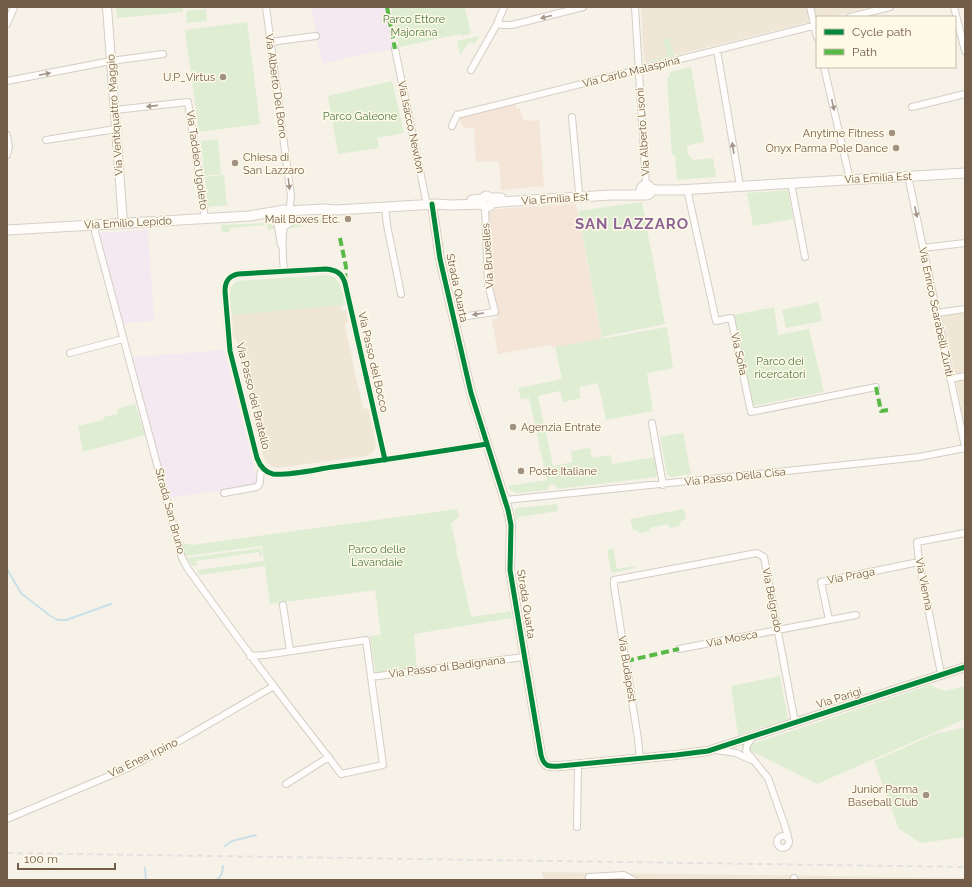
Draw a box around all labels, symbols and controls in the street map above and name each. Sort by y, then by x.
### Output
park label: Parco Ettore Majorana [383,13,446,39]
one-way arrow [539,14,552,20]
legend [816,16,956,68]
text: Cycle path [852,25,911,39]
street label: Via Alberto Del Bono [262,33,290,140]
text: Path [852,45,877,59]
street label: Via Ventiquattro Maggio [104,53,126,176]
street label: Via Carlo Malaspina [581,54,681,90]
one-way arrow [39,71,51,77]
place label: U.P_Virtus [163,71,215,84]
marker: U.P_Virtus [218,72,228,82]
street label: Via Isacco Newton [395,80,427,174]
street label: Via Alberto Lisoni [633,88,653,176]
one-way arrow [830,99,836,111]
one-way arrow [145,103,158,109]
street label: Via Taddeo Ugoleto [184,109,210,211]
park label: Parco Galeone [323,110,398,123]
place label: Anytime Fitness [803,127,884,140]
marker: Anytime Fitness [887,128,897,138]
one-way arrow [730,142,736,154]
place label: Onyx Parma Pole Dance [765,142,889,155]
marker: Onyx Parma Pole Dance [891,143,901,153]
place label: Chiesa di San Lazzaro [243,151,305,177]
marker: Chiesa di San Lazzaro [230,158,240,168]
street label: Via Emilia Est [844,170,912,186]
one-way arrow [286,178,292,190]
street label: Via Emilia Est [521,190,590,208]
one-way arrow [913,206,919,218]
place label: Mail Boxes Etc. [265,213,340,226]
street label: Via Emilio Lepido [84,214,173,232]
marker: Mail Boxes Etc. [343,214,353,224]
district label: SAN LAZZARO [575,215,689,233]
street label: Via Bruxelles [479,223,497,289]
street label: Via Enrico Scarabelli Zunti [916,246,956,378]
street label: Strada Quarta [443,252,471,324]
street label: Via Passo del Bocco [355,311,391,414]
one-way arrow [472,311,485,317]
street label: Via Sofia [728,331,750,377]
street label: Via Passo del Bratello [233,341,273,451]
park label: Parco dei ricercatori [755,355,805,381]
place label: Agenzia Entrate [521,421,602,434]
marker: Agenzia Entrate [508,422,518,432]
place label: Poste Italiane [529,465,598,478]
street label: Via Passo Della Cisa [684,465,786,489]
marker: Poste Italiane [516,466,526,476]
street label: Strada San Bruno [152,467,188,556]
park label: Parco delle Lavandaie [348,543,406,569]
street label: Via Vienna [913,557,935,611]
street label: Via Praga [826,565,876,587]
street label: Via Belgrado [759,567,785,634]
street label: Strada Quarta [514,568,538,640]
street label: Via Mosca [705,628,759,650]
street label: Via Budapest [615,635,639,704]
street label: Via Passo di Badignana [388,653,506,681]
street label: Via Parigi [815,685,863,711]
street label: Via Enea Irpino [106,735,180,780]
place label: Junior Parma Baseball Club [848,783,918,809]
marker: Junior Parma Baseball Club [921,790,931,800]
scale bar [18,845,115,871]
text: 100 m [24,852,58,866]

